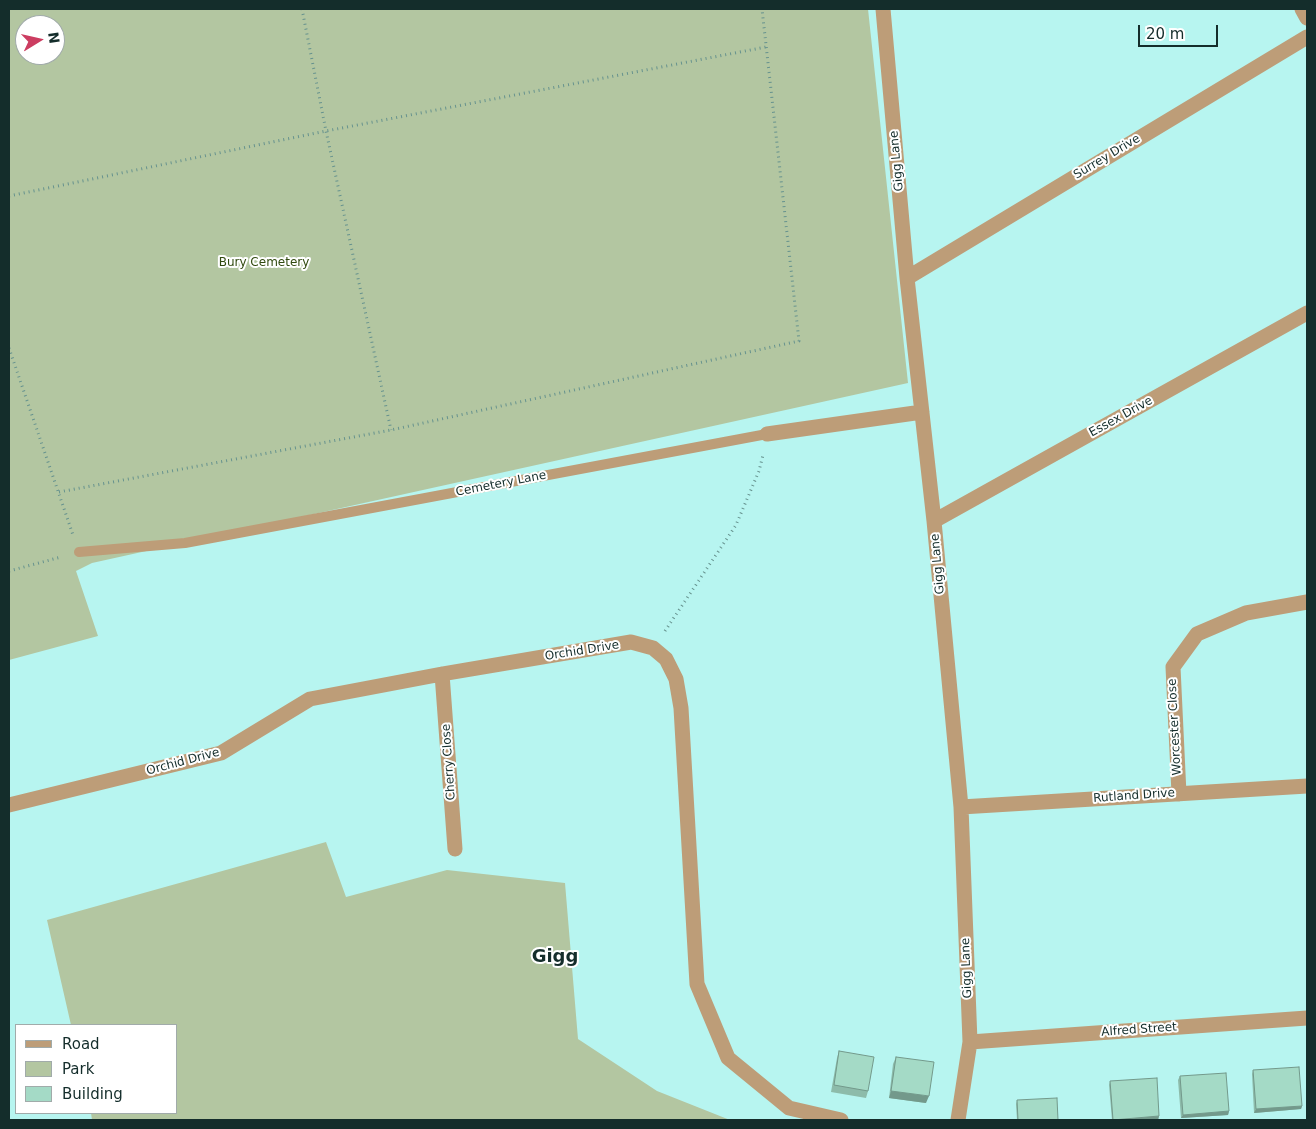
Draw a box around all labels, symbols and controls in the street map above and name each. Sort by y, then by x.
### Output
north arrow [15,15,65,65]
scale bar [1141,15,1221,47]
text: 20 m [1146,25,1184,43]
text: N [45,31,63,45]
street label: Gigg Lane [887,130,907,192]
street label: Surrey Drive [1071,132,1143,182]
park label: Bury Cemetery [219,256,309,270]
street label: Essex Drive [1087,394,1155,440]
street label: Cemetery Lane [455,468,547,500]
street label: Gigg Lane [928,533,948,595]
street label: Orchid Drive [544,638,620,664]
street label: Worcester Close [1165,678,1185,776]
street label: Cherry Close [439,723,459,801]
street label: Orchid Drive [145,745,221,779]
street label: Rutland Drive [1093,786,1175,806]
street label: Gigg Lane [959,937,975,999]
district label: Gigg [532,946,578,968]
street label: Alfred Street [1101,1020,1177,1040]
legend [15,1024,178,1114]
text: Road [62,1035,100,1053]
text: Park [62,1060,94,1078]
text: Building [62,1085,123,1103]

